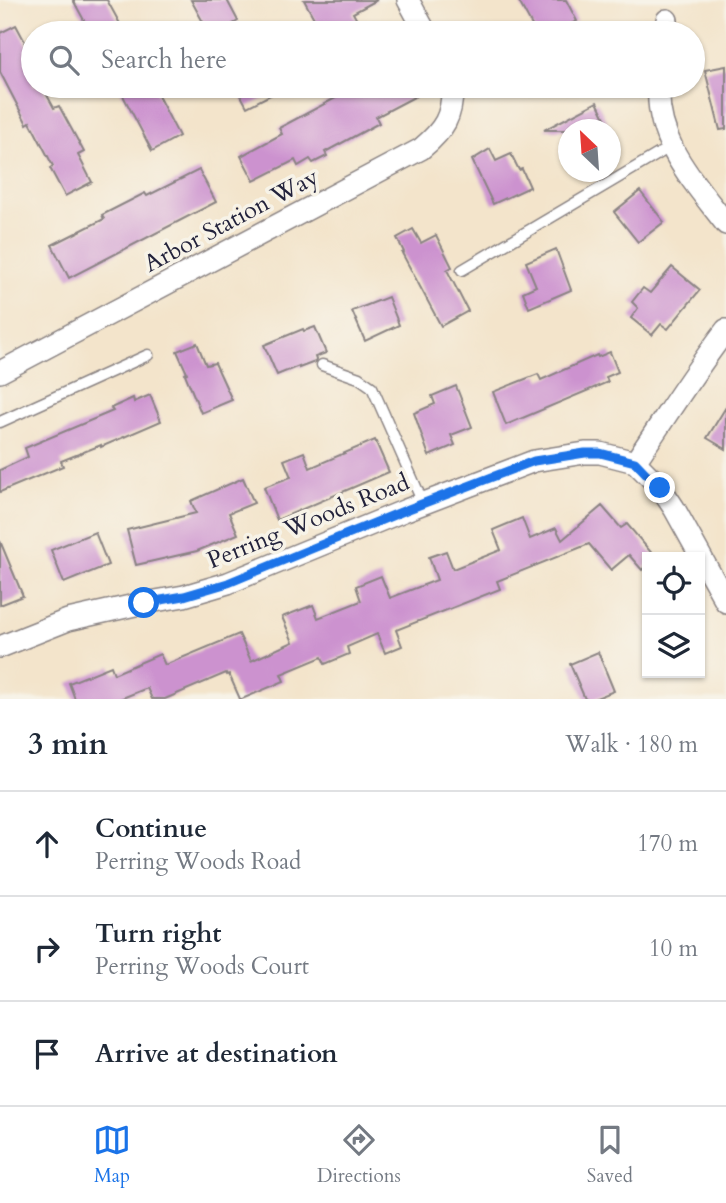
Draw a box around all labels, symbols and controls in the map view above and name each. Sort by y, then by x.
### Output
search box [21,21,705,98]
icon: search [45,41,83,79]
text: Search here [101,42,227,77]
north arrow [558,119,621,182]
street label: Arbor Station Way [138,160,325,281]
street label: Perring Woods Road [202,466,414,577]
route end [644,472,675,503]
map controls [642,552,705,678]
button: locate [642,552,705,615]
route start [128,587,159,618]
button: layers [642,615,705,678]
text: 3 min [28,724,108,765]
text: Walk · 180 m [565,729,698,760]
text: Continue [95,811,207,846]
icon: ahead [28,825,66,863]
text: 170 m [637,828,698,859]
text: Perring Woods Road [95,846,301,877]
text: Turn right [95,916,222,951]
icon: right [28,930,66,968]
text: 10 m [649,933,698,964]
text: Perring Woods Court [95,951,309,982]
icon: arrive [28,1035,66,1073]
text: Arrive at destination [95,1036,338,1071]
tab: Map [93,1121,131,1189]
tab: Directions [317,1121,401,1189]
tab: Saved [587,1121,633,1189]

